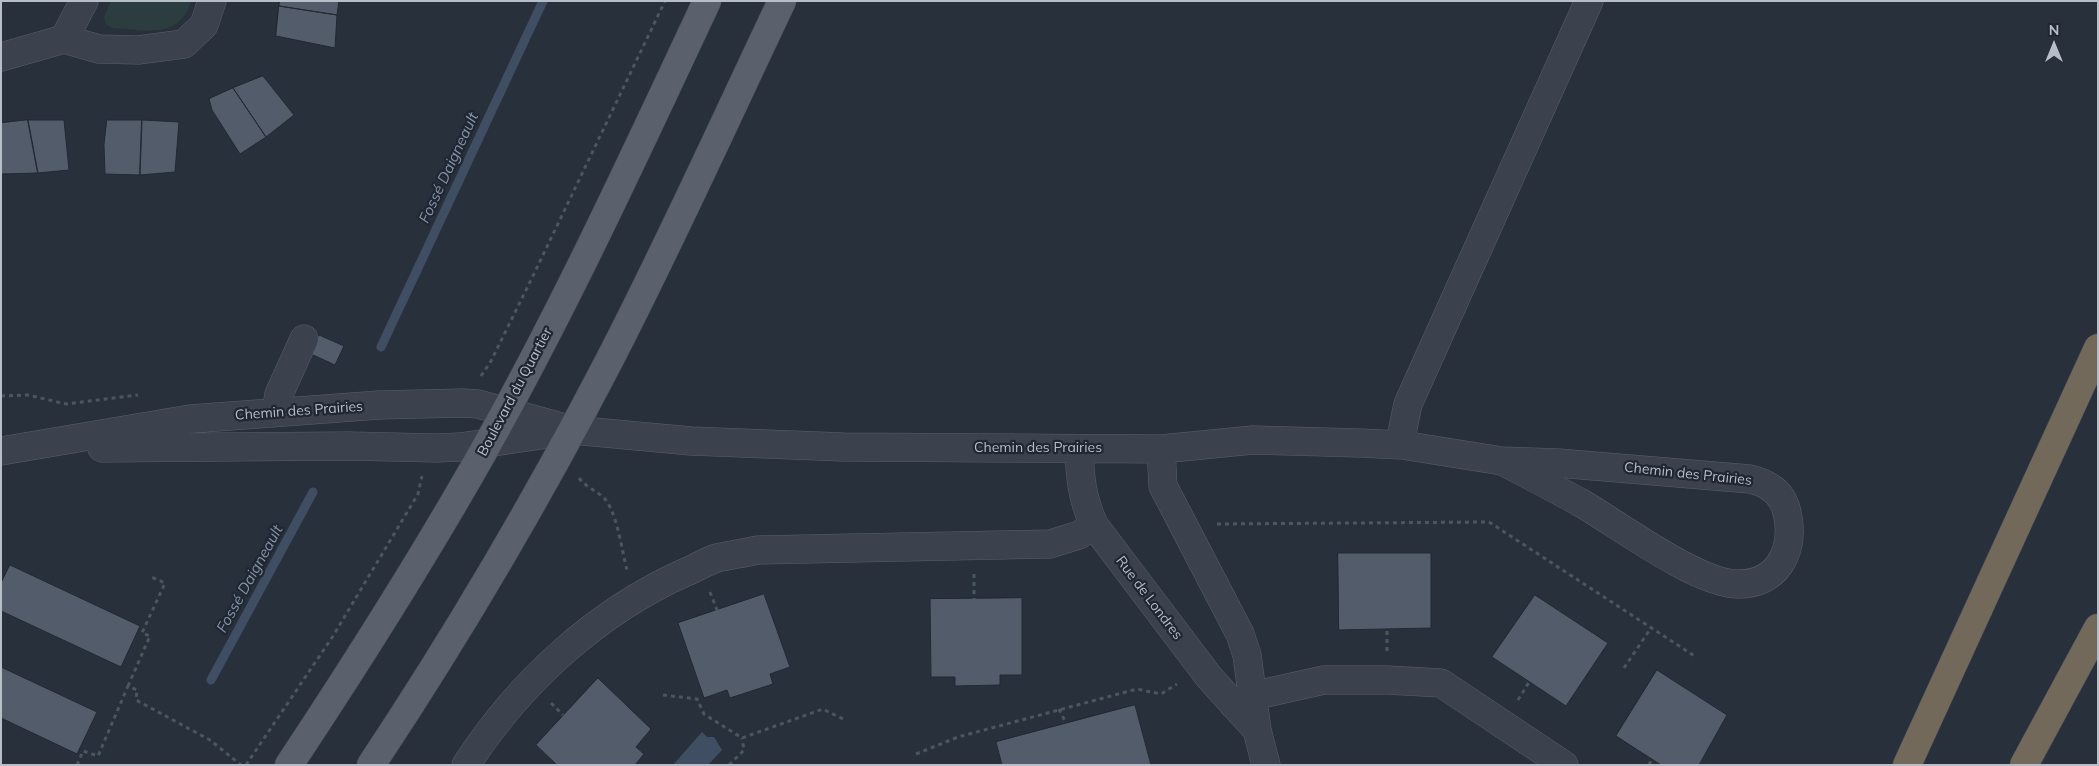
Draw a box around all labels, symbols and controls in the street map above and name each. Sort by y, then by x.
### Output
north arrow [2029,20,2079,70]
text: N [2049,21,2059,39]
water label: Fossé Daigneault [416,110,482,226]
street label: Boulevard du Quartier [474,325,556,459]
street label: Chemin des Prairies [234,398,364,424]
street label: Chemin des Prairies [974,440,1102,456]
street label: Chemin des Prairies [1623,459,1753,489]
water label: Fossé Daigneault [213,522,287,636]
street label: Rue de Londres [1112,553,1186,643]

